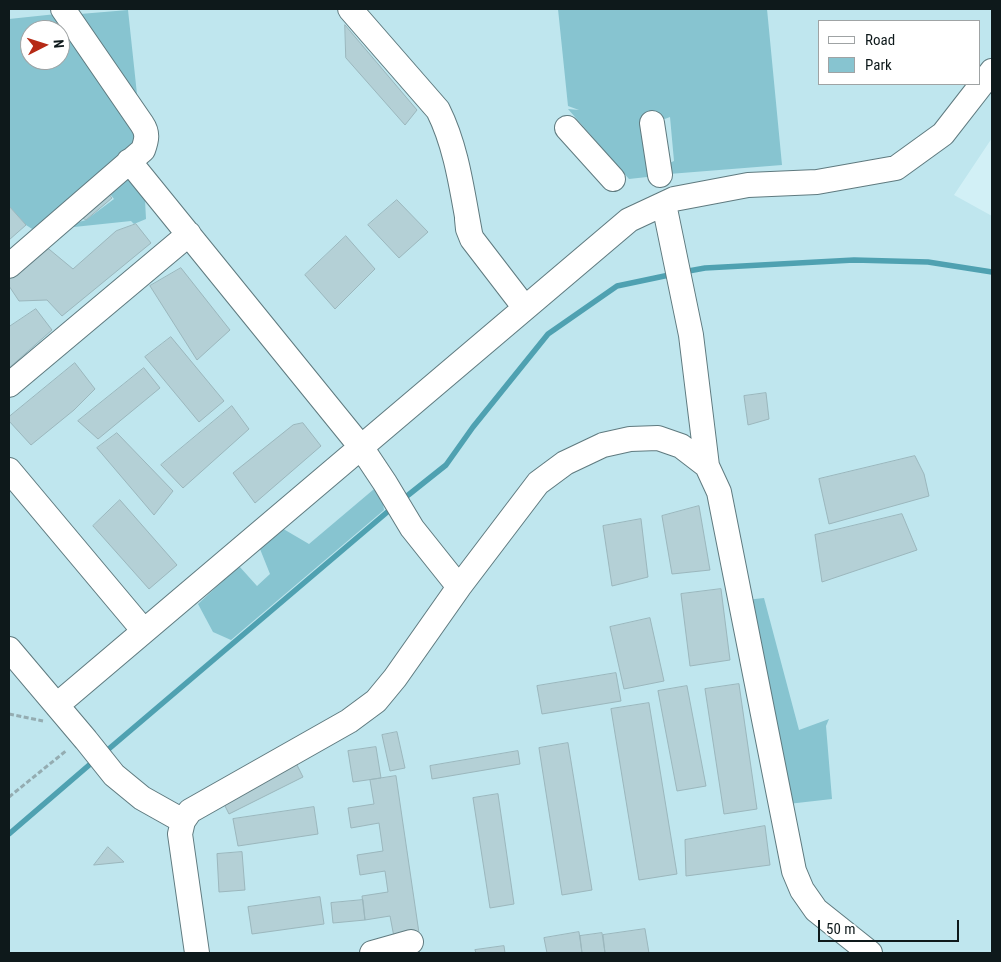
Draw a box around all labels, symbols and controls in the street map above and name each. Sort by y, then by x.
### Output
north arrow [20,20,70,70]
legend [818,20,981,85]
text: Road [865,31,895,49]
text: N [51,39,67,49]
text: Park [865,56,892,74]
scale bar [821,910,962,942]
text: 50 m [826,920,856,938]

